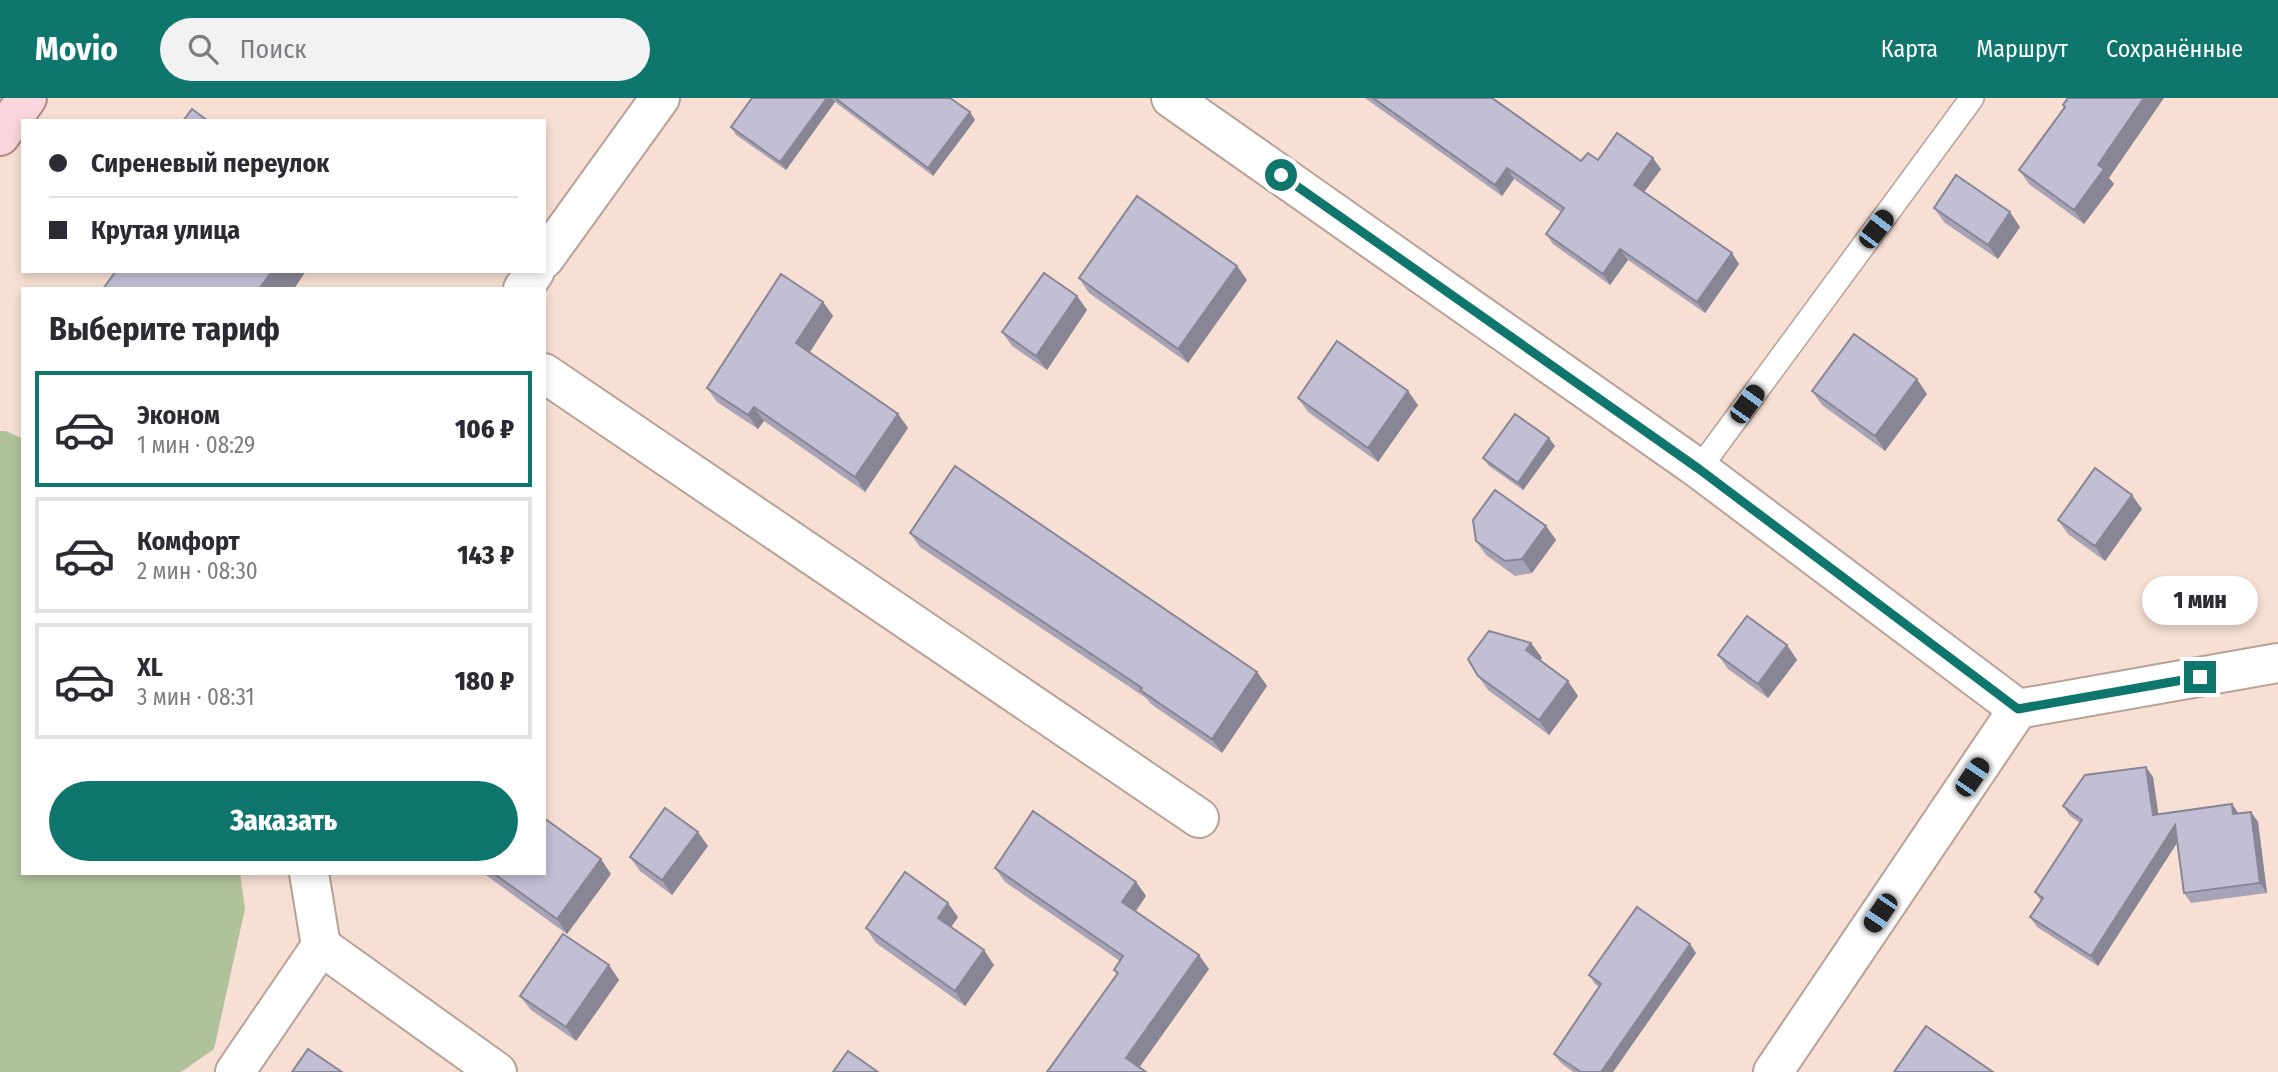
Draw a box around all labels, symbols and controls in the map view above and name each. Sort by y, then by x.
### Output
search box [160,18,650,81]
text: Movio [35,29,118,69]
icon: search [184,30,222,68]
text: Поиск [240,34,306,65]
text: Карта [1881,35,1938,63]
text: Маршрут [1976,35,2068,63]
text: Сохранённые [2106,35,2243,63]
text: Сиреневый переулок [91,148,329,179]
route start [1265,159,1297,191]
car [1855,206,1898,252]
text: Крутая улица [91,215,240,246]
text: Выберите тариф [49,310,280,348]
car [1727,381,1768,427]
icon: car [53,398,116,461]
text: Эконом [137,400,220,431]
text: 106 ₽ [455,414,514,445]
text: 1 мин · 08:29 [137,431,255,459]
icon: car [53,524,116,587]
text: Комфорт [137,526,240,557]
text: 143 ₽ [457,540,514,571]
text: 2 мин · 08:30 [137,557,258,585]
callout: 1 мин [2142,575,2258,624]
text: 1 мин [2173,586,2227,614]
icon: car [53,650,116,713]
text: XL [137,652,163,683]
route end [2184,661,2216,693]
text: 180 ₽ [455,666,514,697]
text: 3 мин · 08:31 [137,683,254,711]
car [1952,754,1993,800]
button: Заказать [49,781,518,861]
car [1860,890,1901,936]

